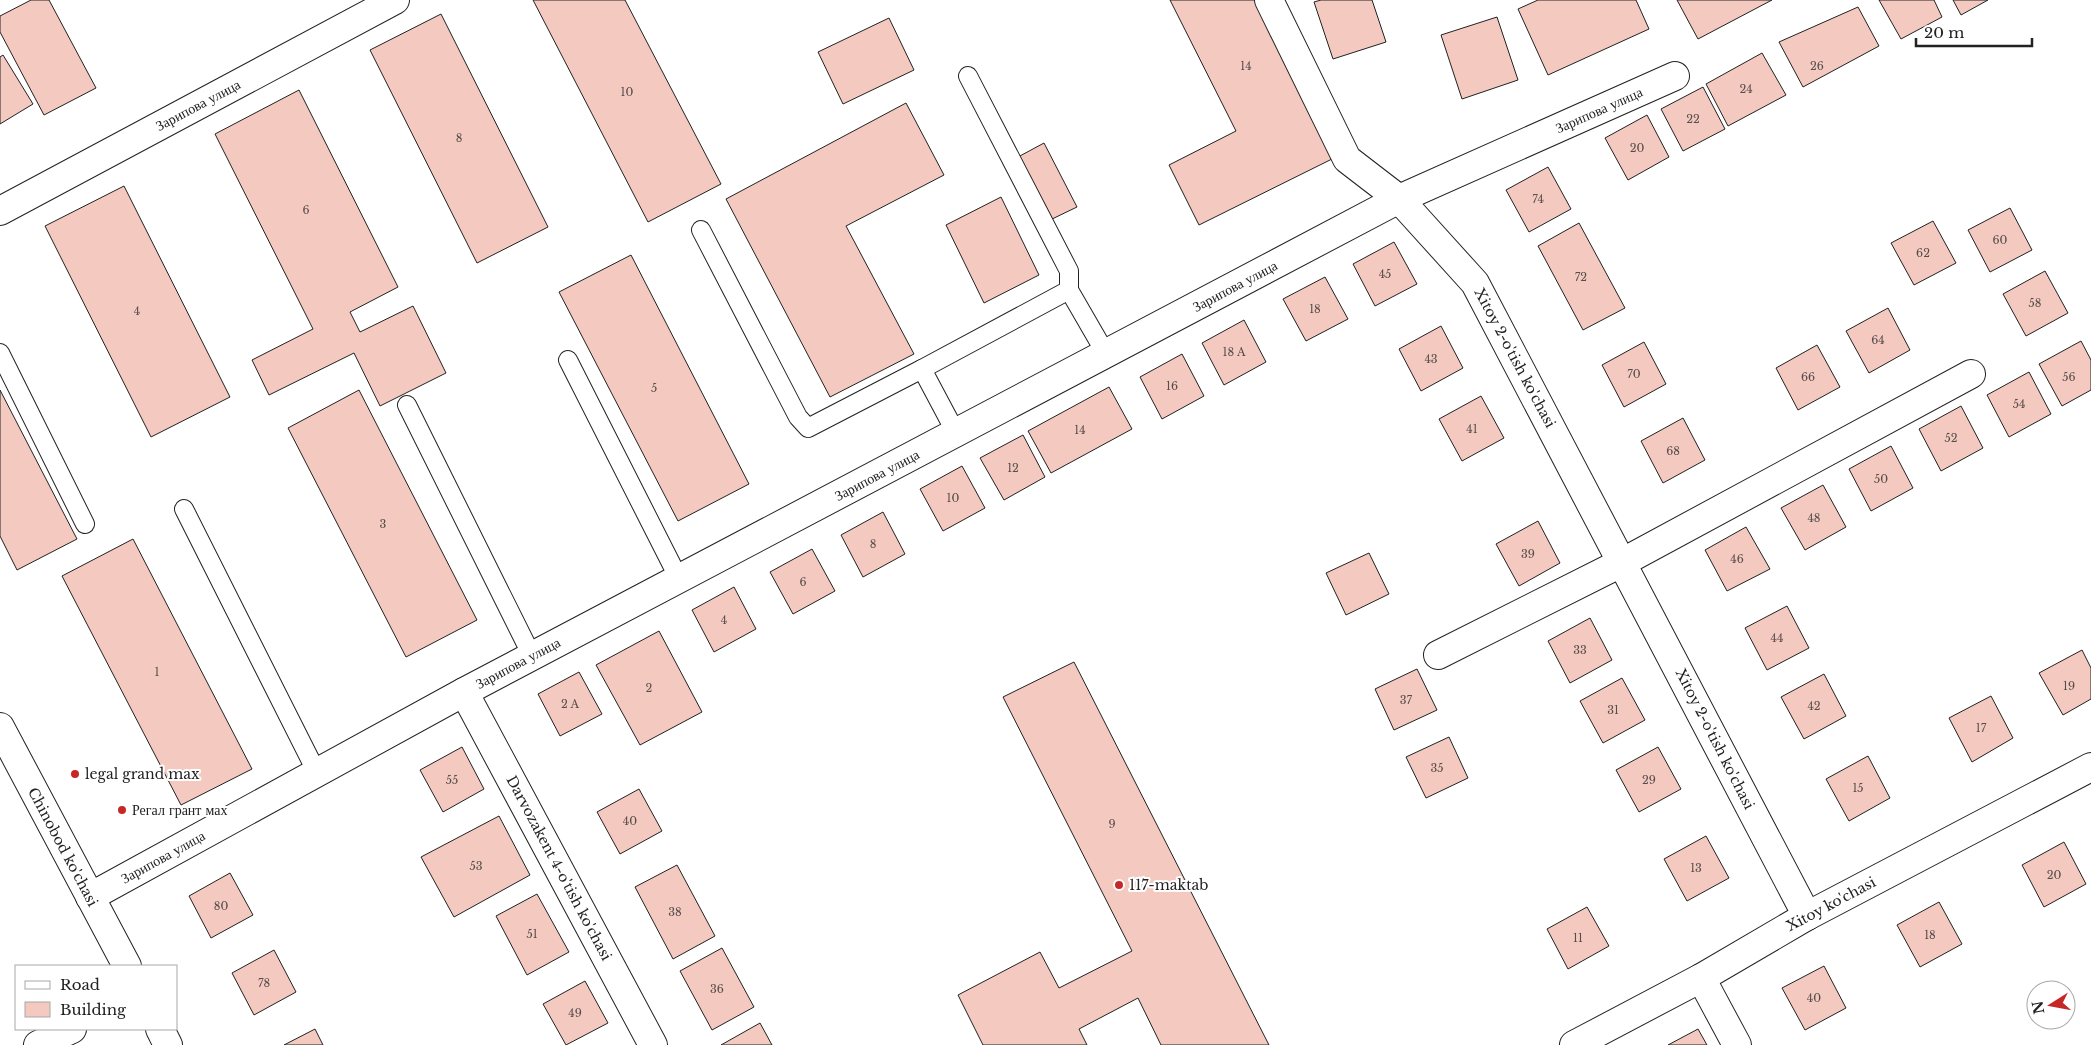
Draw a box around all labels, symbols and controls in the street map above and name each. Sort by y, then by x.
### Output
scale bar [1916,15,2032,47]
text: 20 m [1924,23,1964,42]
house number: 14 [1240,59,1252,73]
house number: 26 [1810,59,1824,73]
street label: Зарипова улица [153,75,244,135]
street label: Зарипова улица [1553,82,1646,137]
house number: 24 [1739,82,1753,96]
house number: 10 [621,85,634,99]
house number: 22 [1686,112,1700,126]
house number: 8 [456,131,462,145]
house number: 20 [1630,141,1644,155]
house number: 74 [1532,192,1544,206]
house number: 6 [302,203,310,217]
house number: 60 [1993,233,2008,247]
house number: 62 [1916,246,1930,260]
street label: Зарипова улица [1190,256,1281,316]
house number: 45 [1379,267,1391,281]
house number: 72 [1575,270,1587,284]
street label: Xitoy 2-o'tish ko'chasi [1471,285,1560,431]
house number: 58 [2029,296,2041,310]
house number: 18 [1309,302,1321,316]
house number: 4 [134,304,140,318]
house number: 64 [1871,333,1885,347]
house number: 18 A [1223,345,1246,359]
house number: 43 [1424,352,1438,366]
house number: 70 [1627,367,1641,381]
house number: 66 [1801,370,1815,384]
house number: 56 [2062,370,2076,384]
house number: 16 [1166,379,1178,393]
house number: 5 [651,381,657,395]
house number: 54 [2013,397,2025,411]
house number: 41 [1466,422,1478,436]
house number: 14 [1074,423,1086,437]
house number: 52 [1944,431,1958,445]
house number: 68 [1666,444,1680,458]
street label: Зарипова улица [832,445,923,505]
house number: 12 [1007,461,1019,475]
house number: 50 [1874,472,1888,486]
house number: 10 [947,491,960,505]
house number: 48 [1807,511,1821,525]
house number: 3 [380,517,387,531]
house number: 8 [870,537,876,551]
house number: 39 [1521,547,1535,561]
house number: 46 [1730,552,1744,566]
house number: 6 [799,575,807,589]
house number: 4 [721,613,727,627]
house number: 44 [1771,631,1783,645]
street label: Зарипова улица [473,633,564,693]
house number: 33 [1573,643,1587,657]
house number: 1 [155,665,160,679]
street label: Xitoy 2-o'tish ko'chasi [1672,666,1758,813]
house number: 19 [2063,679,2075,693]
house number: 2 [646,681,653,695]
house number: 37 [1400,693,1413,707]
house number: 2 A [561,697,579,711]
house number: 42 [1807,699,1821,713]
house number: 31 [1607,703,1619,717]
house number: 17 [1976,721,1987,735]
house number: 35 [1430,761,1444,775]
place label: legal grand max [85,765,200,783]
marker: legal grand max [69,768,81,780]
street label: Darvozakent 4-o'tish ko'chasi [502,772,616,964]
house number: 55 [446,773,458,787]
house number: 29 [1642,773,1656,787]
house number: 15 [1852,781,1864,795]
street label: Chinobod ko'chasi [24,785,102,910]
place label: Регал грант мах [132,801,227,819]
marker: Регал грант мах [116,804,128,816]
house number: 40 [623,814,637,828]
house number: 9 [1108,817,1116,831]
street label: Зарипова улица [118,826,209,888]
house number: 53 [469,859,483,873]
house number: 13 [1690,861,1702,875]
house number: 20 [2047,868,2061,882]
street label: Xitoy ko'chasi [1783,873,1879,935]
place label: 117-maktab [1129,876,1208,894]
marker: 117-maktab [1113,879,1125,891]
house number: 80 [214,899,228,913]
house number: 38 [668,905,682,919]
house number: 51 [526,927,538,941]
house number: 18 [1924,928,1936,942]
house number: 11 [1573,931,1583,945]
legend [15,965,178,1030]
text: Road [60,975,100,994]
house number: 78 [258,976,270,990]
north arrow [2026,980,2076,1030]
house number: 36 [710,982,724,996]
house number: 40 [1807,991,1821,1005]
text: N [2028,999,2048,1016]
text: Building [60,1000,127,1019]
house number: 49 [568,1006,582,1020]

